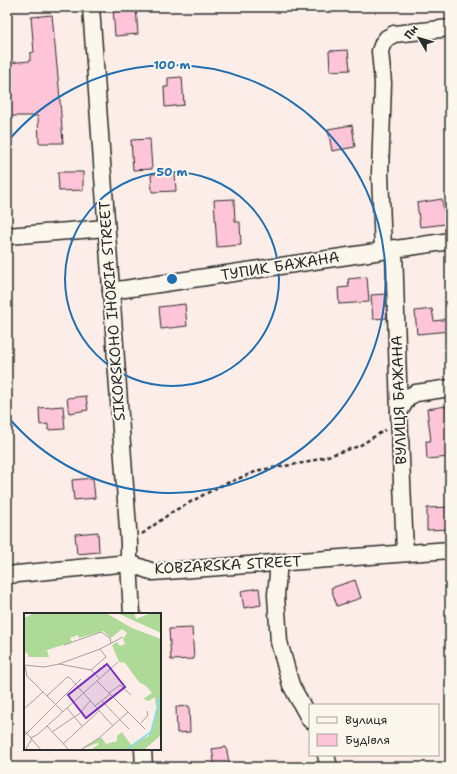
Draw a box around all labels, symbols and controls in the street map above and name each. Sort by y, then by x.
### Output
north arrow [399,18,439,58]
text: Пн [401,22,422,42]
text: 100 m [154,57,191,73]
text: 50 m [157,164,188,180]
street label: SIKORSKOHO IHORIA STREET [94,200,130,422]
street label: ТУПИК БАЖАНА [219,247,341,285]
centre of rings [165,272,179,286]
street label: ВУЛИЦЯ БАЖАНА [387,335,411,465]
street label: KOBZARSKA STREET [154,551,302,579]
inset map [24,613,161,750]
legend [309,704,439,756]
text: Вулиця [345,712,387,728]
text: Будівля [345,732,390,748]

